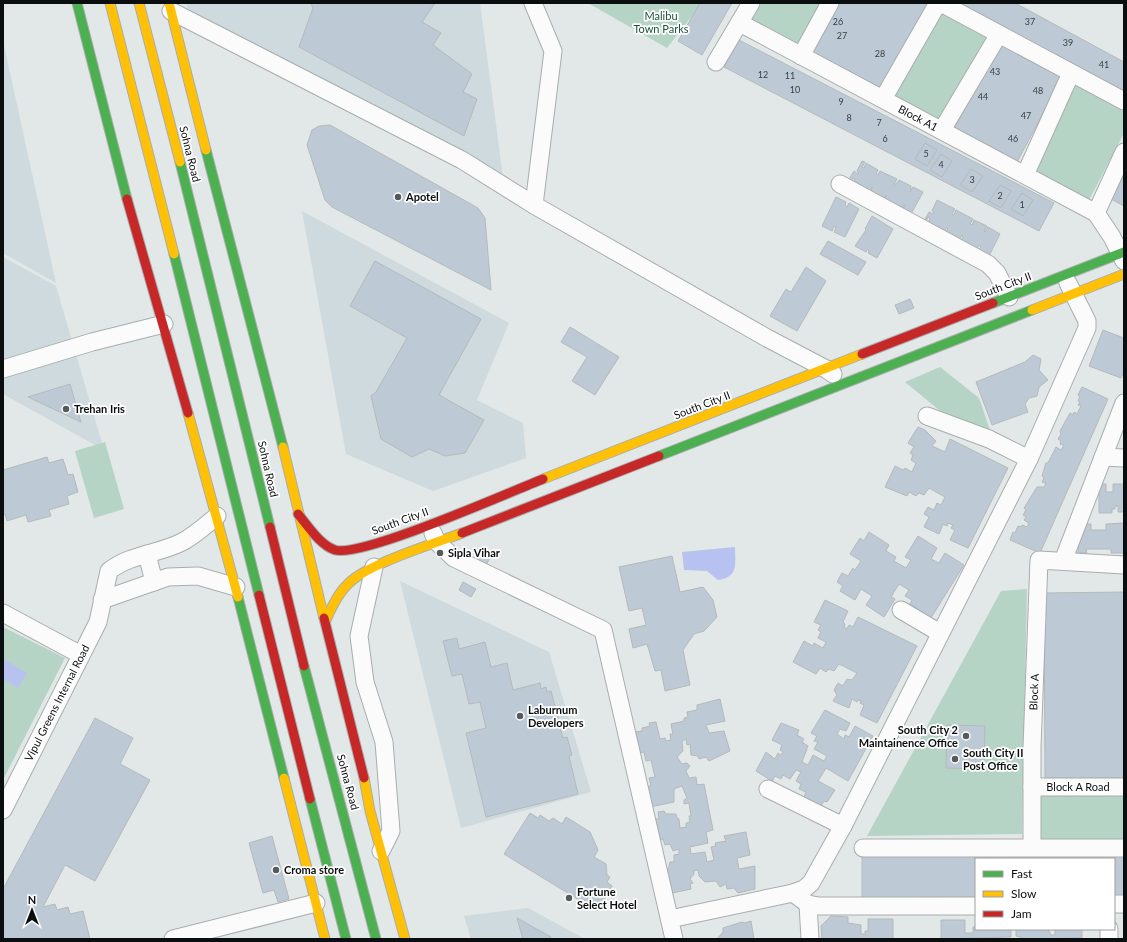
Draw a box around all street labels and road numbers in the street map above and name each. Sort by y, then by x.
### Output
street label: Block A1 [896,102,940,133]
street label: Sohna Road [177,125,204,183]
street label: South City II [973,269,1033,302]
street label: South City II [672,388,732,421]
street label: Sohna Road [256,440,281,498]
street label: South City II [370,504,430,537]
street label: Vipul Greens Internal Road [21,642,92,763]
street label: Block A [1026,673,1041,710]
street label: Sohna Road [335,753,362,811]
street label: Block A Road [1046,780,1110,793]

